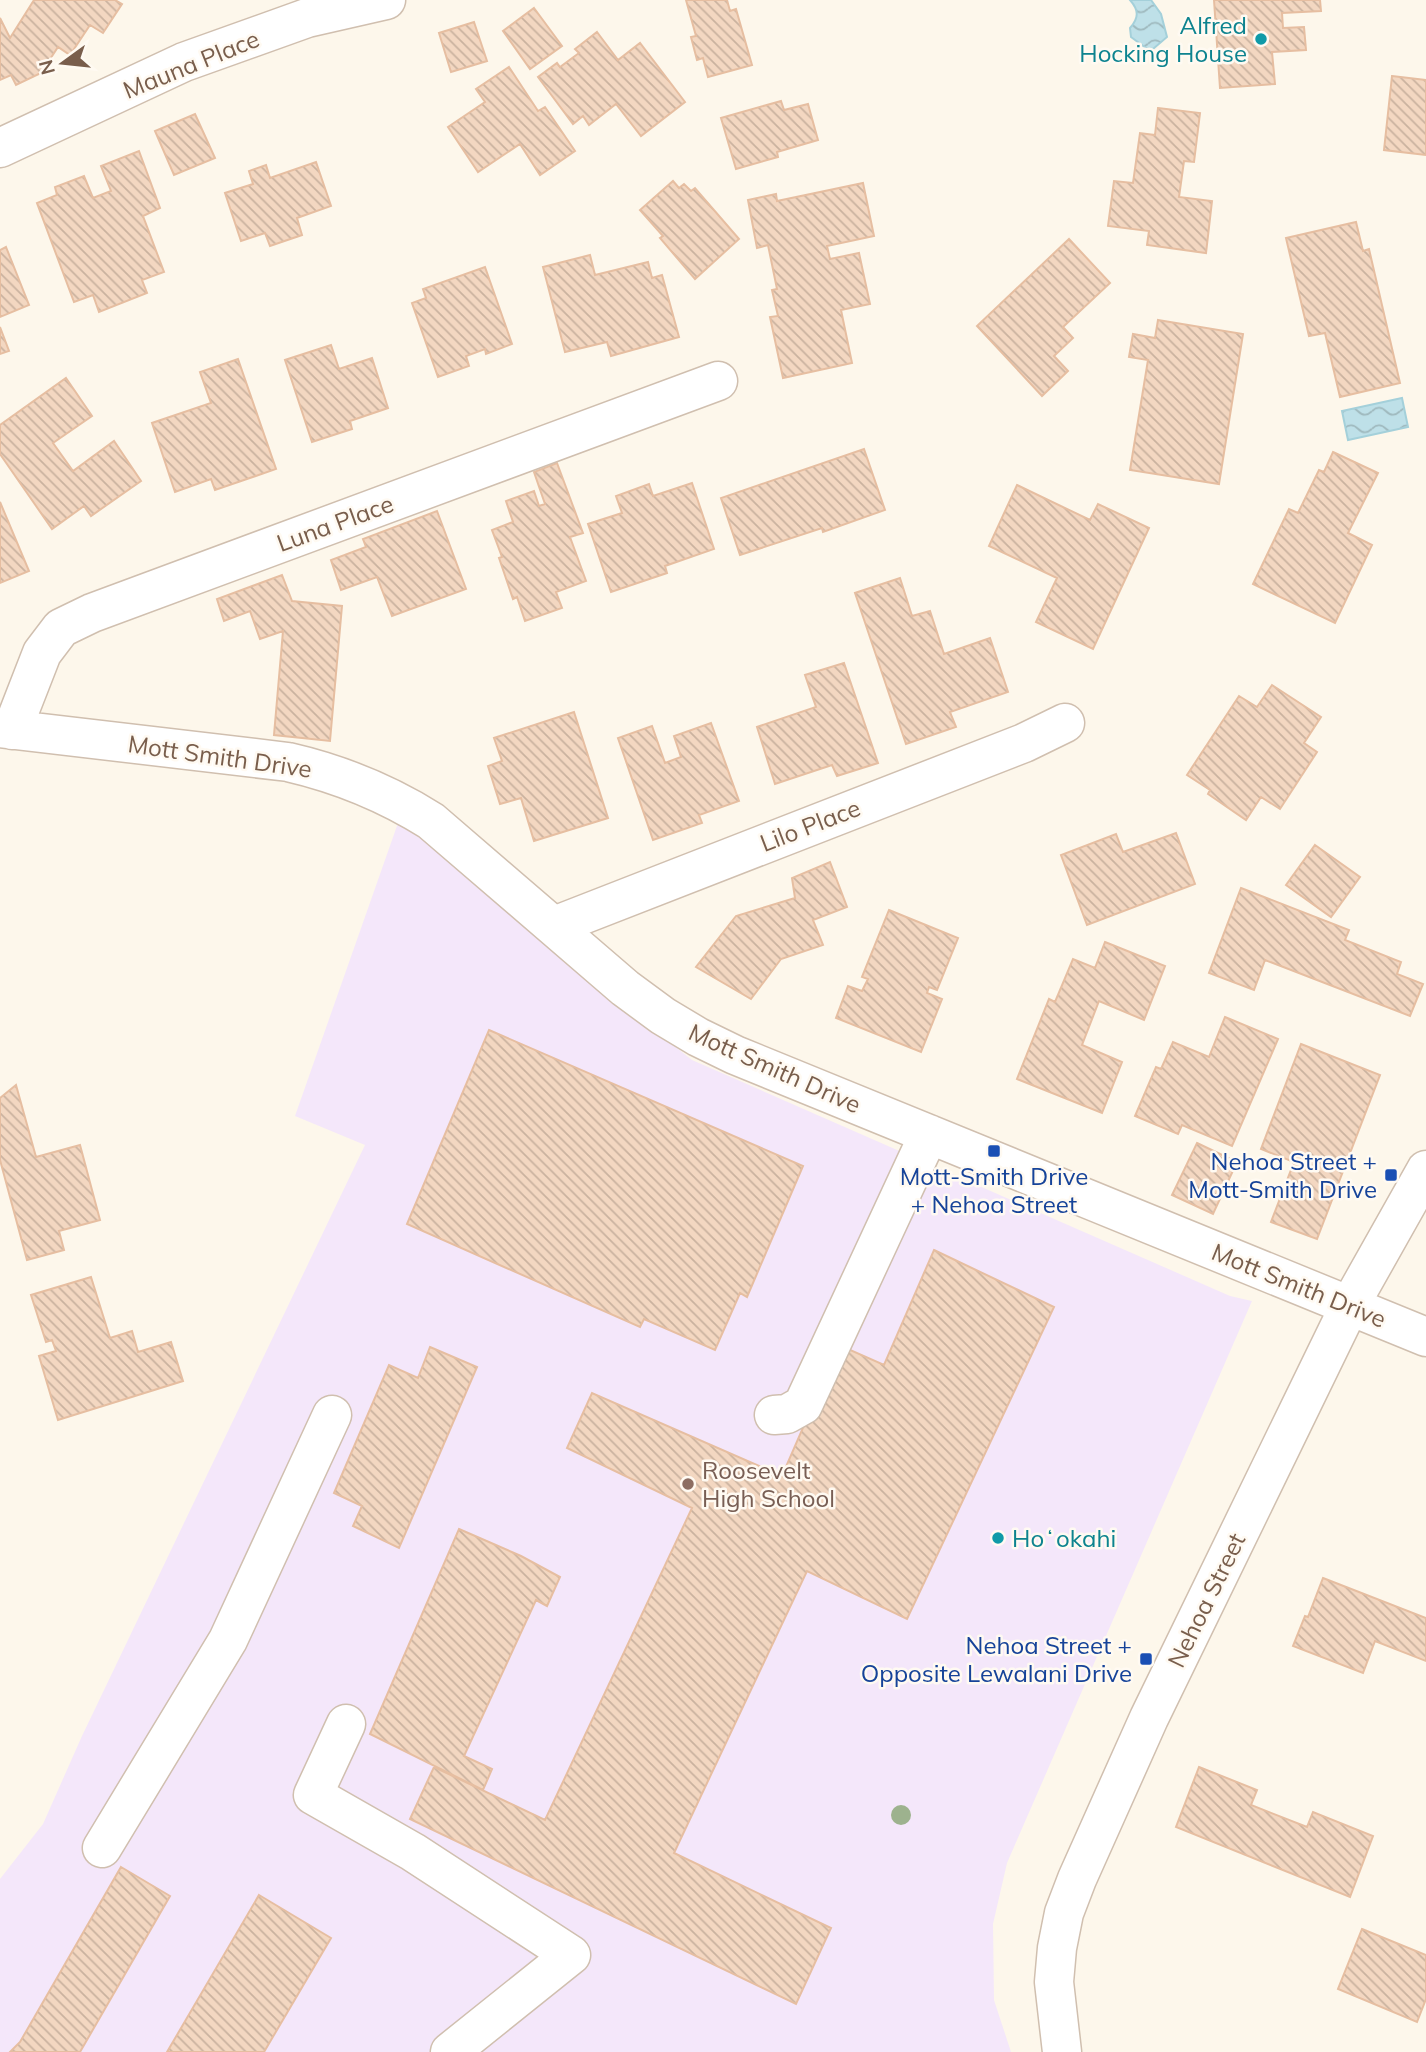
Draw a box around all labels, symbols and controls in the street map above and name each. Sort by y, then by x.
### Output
place label: Alfred Hocking House [1079,10,1247,68]
street label: Mauna Place [119,23,263,105]
north arrow [28,28,98,98]
marker: Alfred Hocking House [1253,31,1269,47]
text: N [33,57,60,77]
street label: Luna Place [273,488,397,558]
street label: Mott Smith Drive [126,728,314,784]
street label: Lilo Place [756,792,864,858]
street label: Mott Smith Drive [684,1017,866,1119]
marker: Mott-Smith Drive + Nehoa Street [986,1143,1002,1159]
place label: Nehoa Street + Mott-Smith Drive [1188,1146,1377,1204]
place label: Mott-Smith Drive + Nehoa Street [900,1161,1088,1219]
marker: Nehoa Street + Mott-Smith Drive [1383,1167,1399,1183]
street label: Mott Smith Drive [1207,1236,1391,1334]
place label: Roosevelt High School [702,1455,835,1513]
marker: Roosevelt High School [680,1476,696,1492]
place label: Hoʻokahi [1012,1523,1116,1553]
street label: Nehoa Street [1161,1528,1251,1672]
marker: Hoʻokahi [990,1530,1006,1546]
place label: Nehoa Street + Opposite Lewalani Drive [861,1630,1132,1688]
marker: Nehoa Street + Opposite Lewalani Drive [1138,1651,1154,1667]

